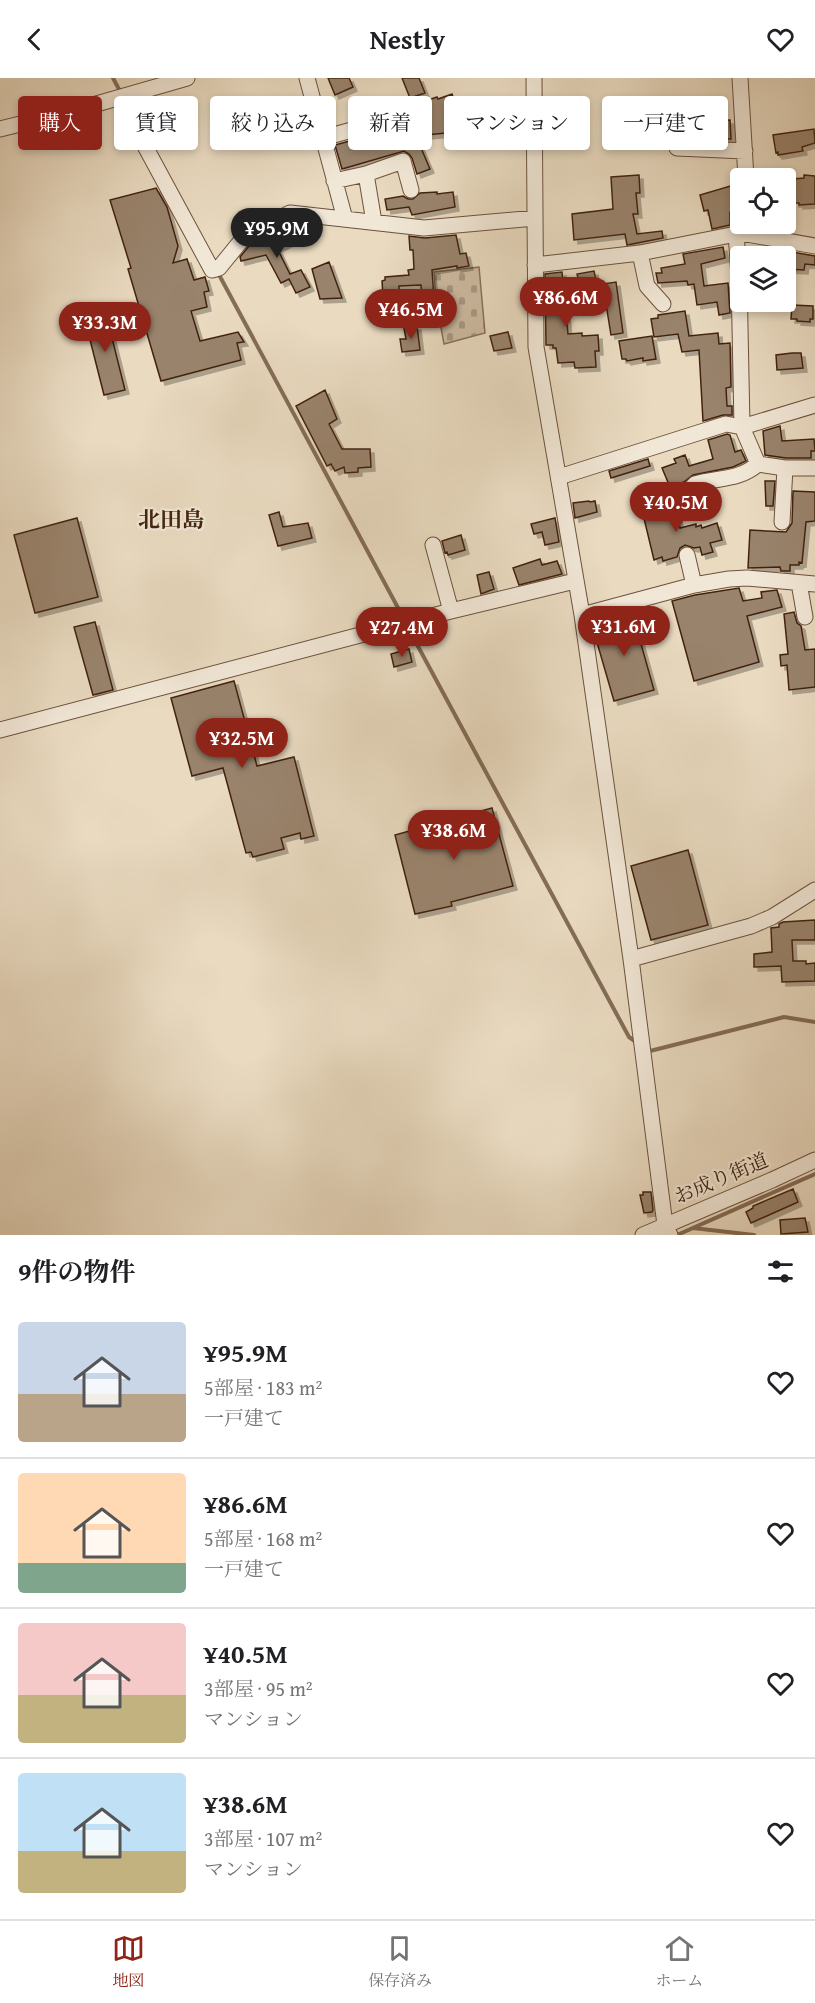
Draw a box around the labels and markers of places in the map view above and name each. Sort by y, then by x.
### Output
pin: ¥95.9M [228,208,326,259]
pin: ¥86.6M [517,277,615,328]
pin: ¥46.5M [362,289,460,340]
pin: ¥33.3M [56,302,154,353]
pin: ¥40.5M [627,482,725,533]
pin: ¥31.6M [575,606,673,657]
pin: ¥27.4M [353,607,451,658]
pin: ¥32.5M [193,718,291,769]
pin: ¥38.6M [405,810,503,861]

